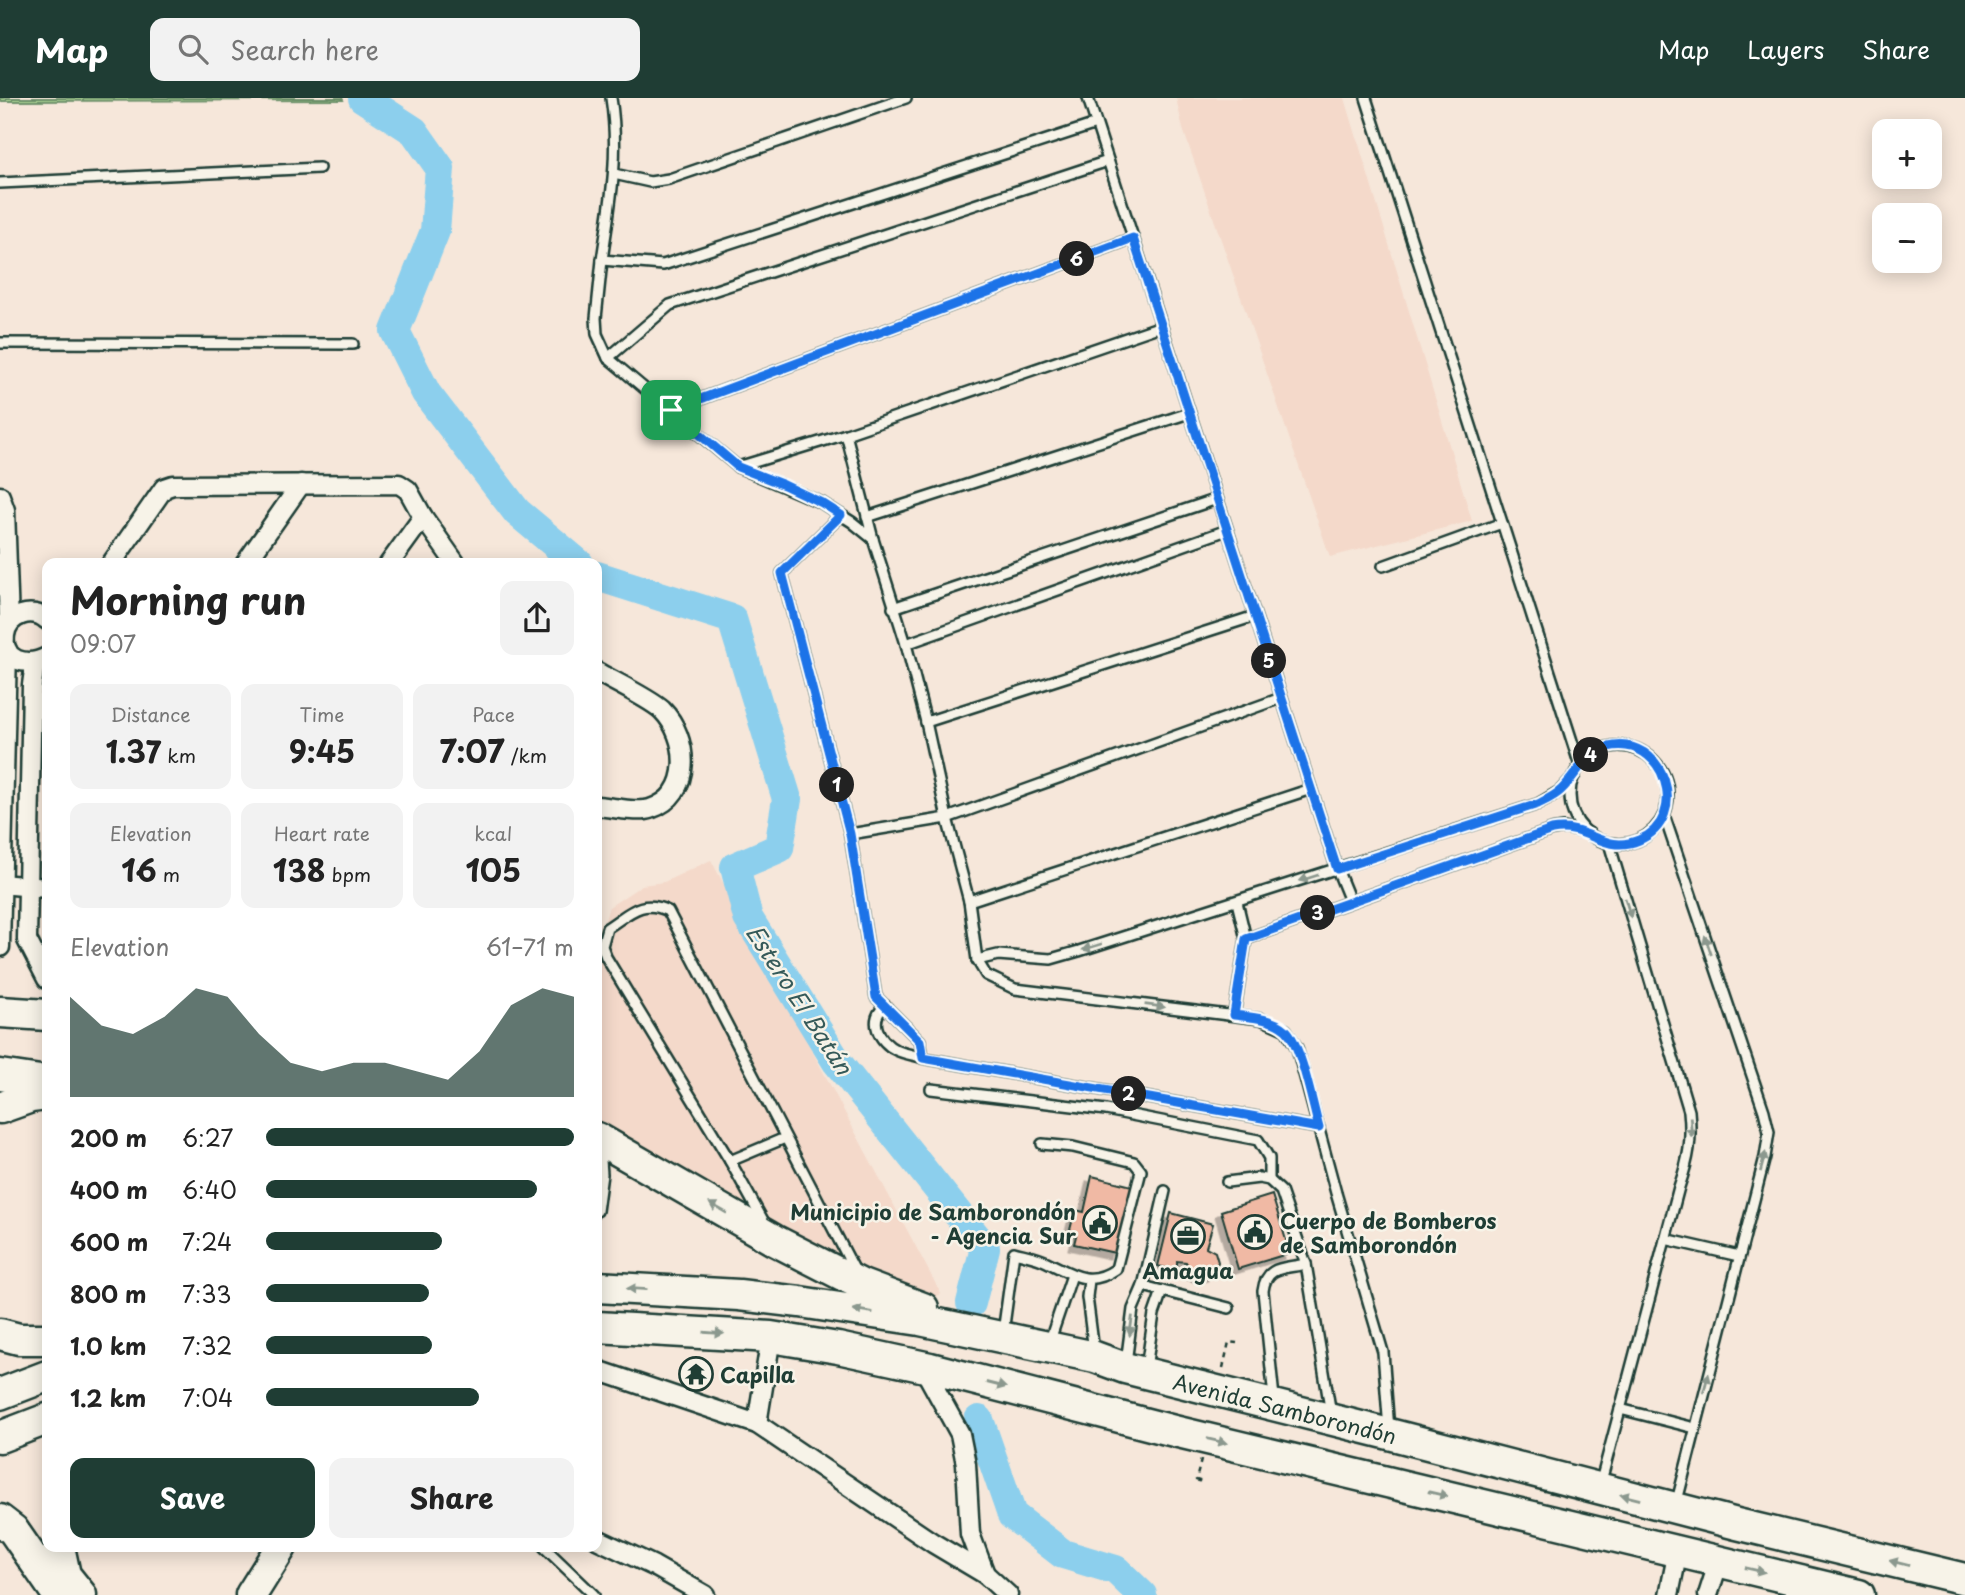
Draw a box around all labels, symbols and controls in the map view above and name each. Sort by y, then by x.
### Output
search box [150,18,640,81]
text: Map [35,24,108,74]
icon: search [174,30,212,68]
text: Search here [230,30,379,69]
text: Map [1658,31,1709,67]
text: Layers [1747,31,1824,67]
text: Share [1862,31,1930,67]
map controls [1872,119,1942,273]
button: + [1872,119,1942,189]
button: − [1872,203,1942,273]
pin: 6 [1060,242,1094,276]
text: 6 [1070,244,1083,272]
pin [641,380,701,440]
icon: arrive [652,391,690,429]
text: Morning run [70,571,306,628]
button: share [500,581,574,655]
text: 09:07 [70,626,136,661]
pin: 5 [1252,644,1286,678]
text: 5 [1262,646,1275,674]
text: Distance [111,700,191,728]
text: Time [300,700,344,728]
text: Pace [472,700,515,728]
text: 1.37 [105,728,161,773]
text: 9:45 [289,728,355,773]
text: 7:07 [440,728,504,773]
pin: 4 [1574,738,1608,772]
text: 4 [1584,740,1597,768]
text: km [161,741,196,769]
text: /km [504,741,547,769]
pin: 1 [820,768,854,802]
text: 1 [832,770,841,798]
text: Elevation [110,819,192,847]
text: Heart rate [274,819,370,847]
text: kcal [474,819,512,847]
text: 16 [121,847,157,892]
text: 138 [273,847,326,892]
text: 105 [465,847,521,892]
text: m [157,860,180,888]
text: bpm [326,860,371,888]
one-way arrow [1298,874,1319,884]
pin: 3 [1300,896,1336,930]
text: 3 [1311,898,1324,926]
one-way arrow [1624,898,1634,919]
water label: Estero El Batán [738,917,862,1082]
text: Elevation [70,929,169,964]
text: 61–71 m [486,929,574,964]
one-way arrow [1702,935,1713,956]
one-way arrow [1081,943,1102,953]
one-way arrow [1144,1000,1166,1011]
pin: 2 [1112,1076,1146,1112]
text: 2 [1122,1079,1135,1107]
one-way arrow [1686,1116,1697,1138]
text: 200 m [70,1120,147,1155]
text: 6:27 [182,1120,233,1155]
one-way arrow [1758,1151,1769,1173]
text: 400 m [70,1172,148,1207]
text: 6:40 [182,1172,237,1207]
place label: Municipio de Samborondón - Agencia Sur [790,1195,1076,1251]
one-way arrow [708,1202,728,1214]
public building icon: Municipio de Samborondón - Agencia Sur [1081,1204,1119,1242]
place label: Cuerpo de Bomberos de Samborondón [1280,1204,1497,1260]
public building icon: Cuerpo de Bomberos de Samborondón [1236,1213,1274,1251]
office icon: Amagua [1169,1217,1207,1255]
text: 600 m [70,1224,148,1259]
text: 7:24 [182,1224,232,1259]
place label: Amagua [1143,1254,1233,1286]
text: 800 m [70,1276,147,1311]
text: 7:33 [182,1276,232,1311]
one-way arrow [626,1283,648,1294]
one-way arrow [852,1306,874,1317]
one-way arrow [1125,1315,1136,1337]
text: 1.0 km [70,1328,147,1363]
text: 7:32 [182,1328,232,1363]
one-way arrow [703,1328,725,1339]
temple icon: Capilla [677,1355,715,1393]
place label: Capilla [720,1358,795,1390]
street label: Avenida Samborondón [1170,1365,1400,1451]
one-way arrow [1701,1372,1712,1394]
text: 1.2 km [70,1380,146,1415]
text: 7:04 [182,1380,233,1415]
one-way arrow [986,1381,1007,1391]
one-way arrow [1206,1436,1228,1447]
button: Save [70,1458,315,1538]
button: Share [329,1458,574,1538]
one-way arrow [1427,1489,1449,1500]
one-way arrow [1619,1491,1641,1502]
one-way arrow [1888,1557,1910,1568]
one-way arrow [1744,1565,1766,1576]

